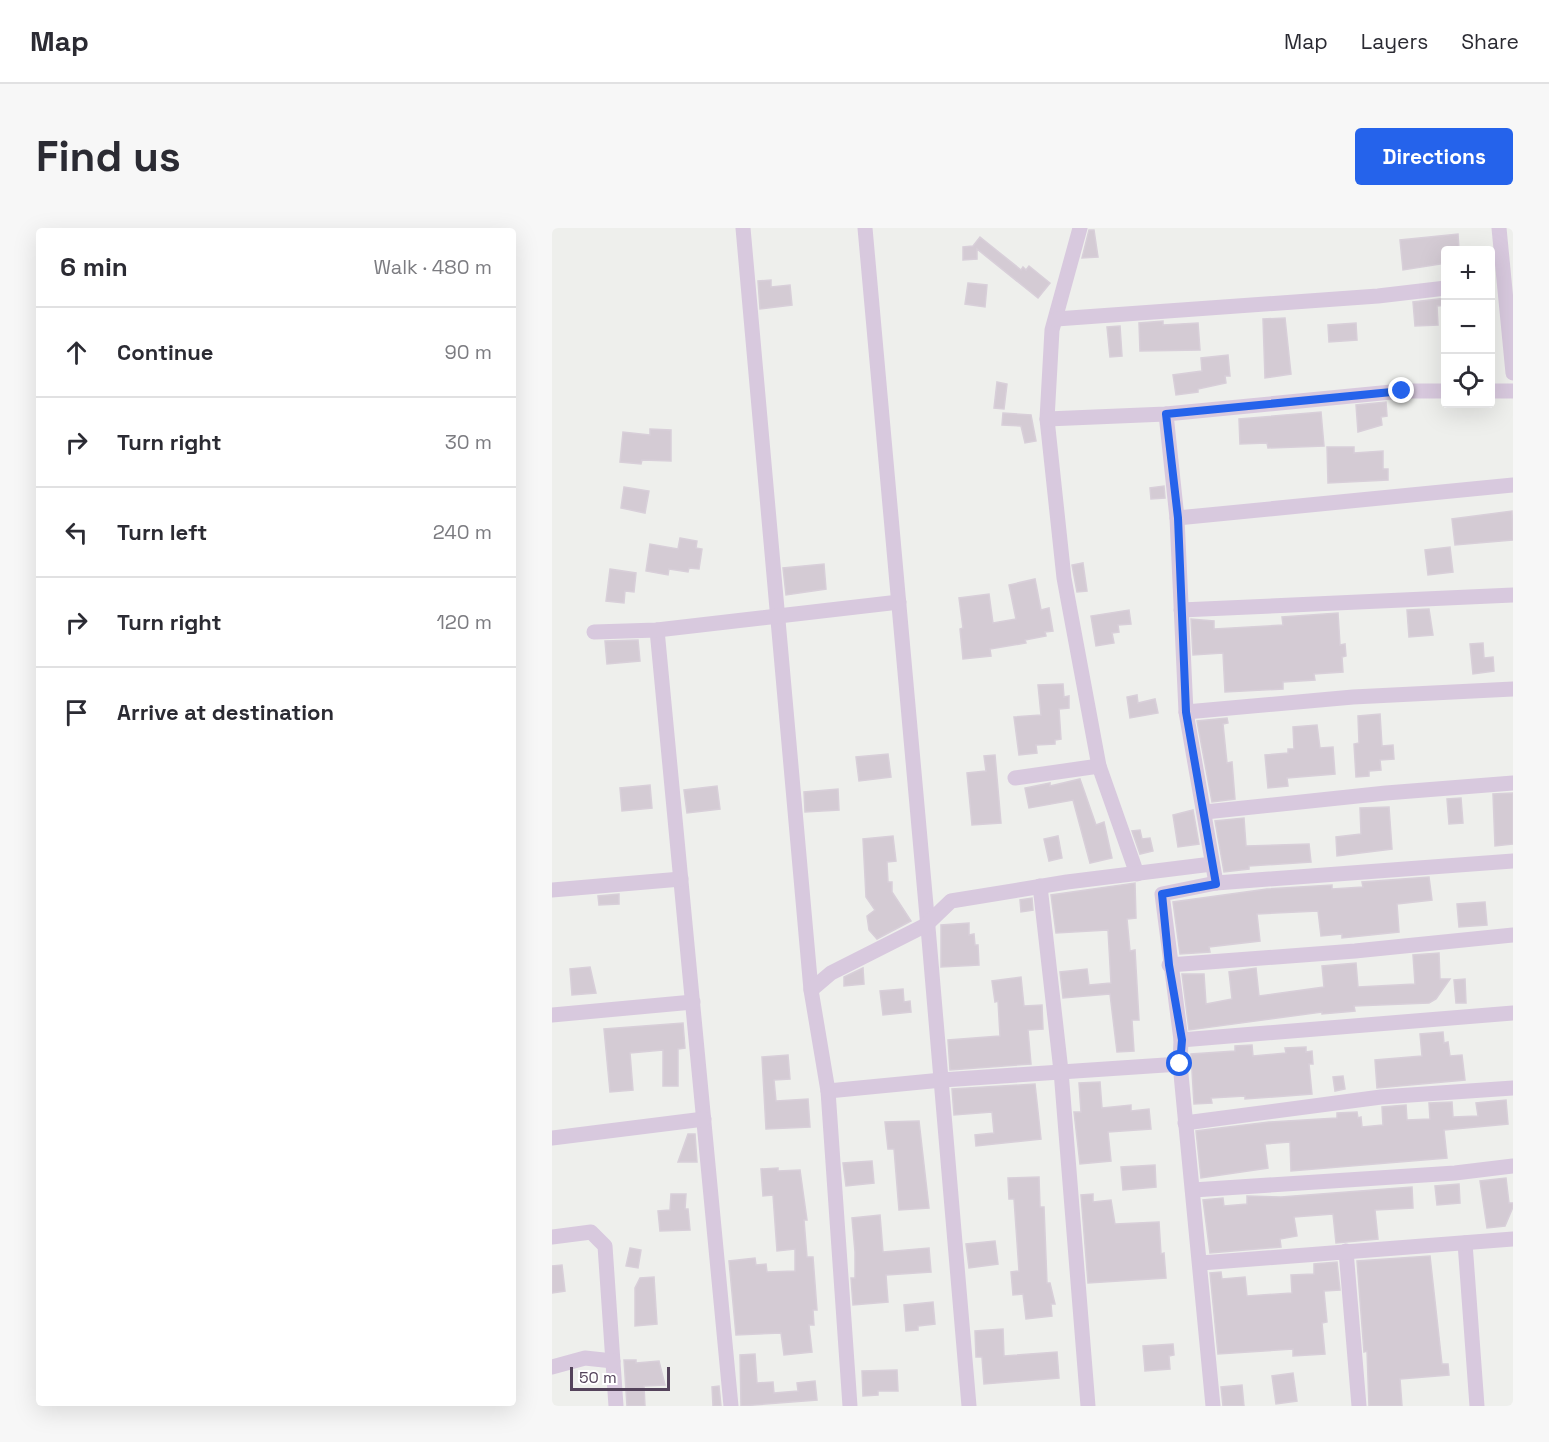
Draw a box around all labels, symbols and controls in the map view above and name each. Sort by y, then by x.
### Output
text: Map [30,23,89,59]
text: Map [1284,28,1328,55]
text: Layers [1361,28,1428,55]
text: Share [1461,28,1519,55]
button: Directions [1355,128,1513,185]
text: Find us [36,130,181,183]
map controls [1441,246,1495,408]
button: + [1441,246,1495,300]
text: 6 min [60,250,128,284]
text: Walk · 480 m [373,254,492,280]
button: − [1441,300,1495,354]
icon: ahead [60,336,93,369]
text: Continue [117,338,213,366]
text: 90 m [445,339,492,365]
button: locate [1441,354,1495,408]
route end [1388,377,1414,403]
icon: right [60,426,93,459]
text: Turn right [117,428,222,456]
text: 30 m [445,429,492,455]
icon: left [60,516,93,549]
text: Turn left [117,518,207,546]
text: 240 m [433,519,492,545]
icon: right [60,606,93,639]
text: Turn right [117,608,222,636]
text: 120 m [436,609,492,635]
icon: arrive [60,696,93,729]
text: Arrive at destination [117,698,334,726]
route start [1166,1050,1192,1076]
scale bar [570,1364,670,1392]
text: 50 m [579,1367,617,1388]

